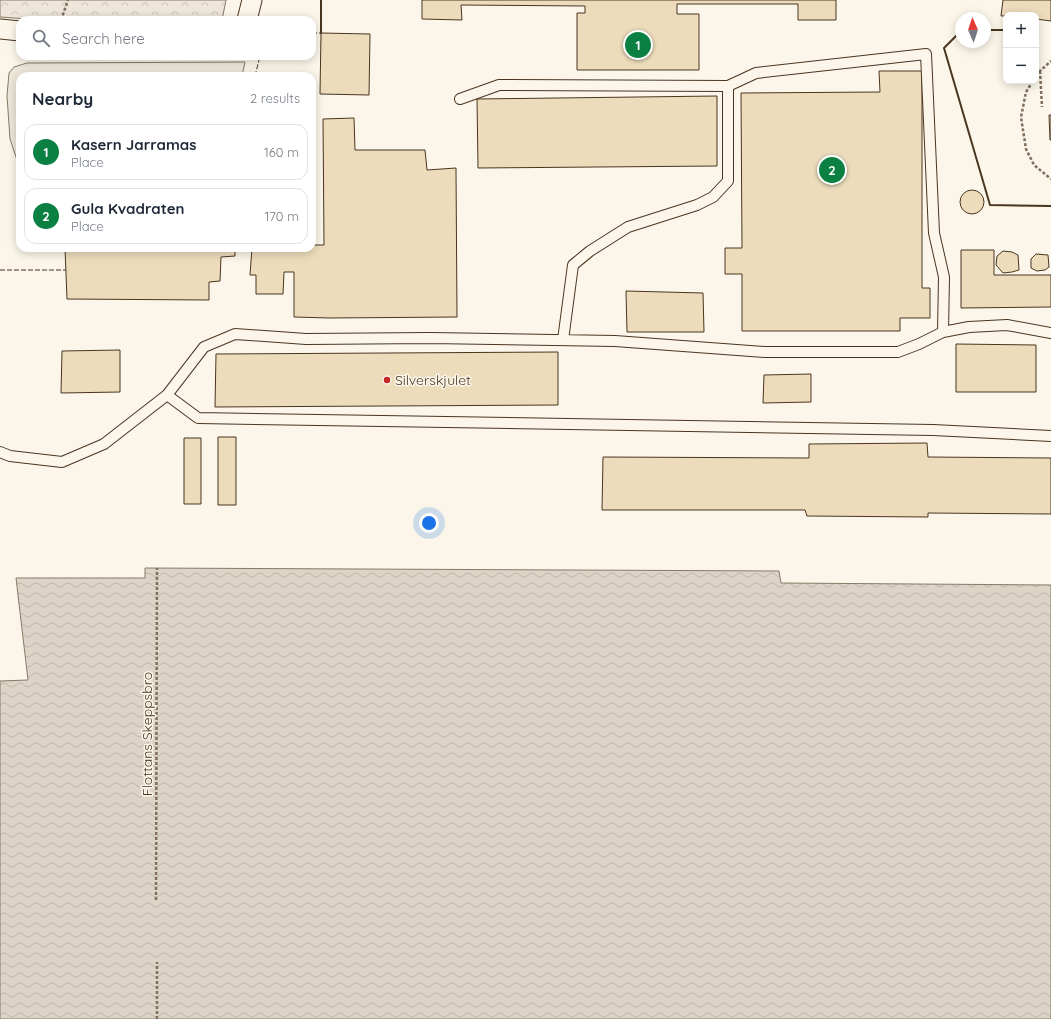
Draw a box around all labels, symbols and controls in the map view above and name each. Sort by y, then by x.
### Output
north arrow [955,12,991,48]
map controls [1003,12,1039,84]
button: + [1003,12,1039,48]
search box [16,16,316,60]
icon: search [30,27,52,49]
text: Search here [62,29,145,48]
pin: 1 [625,30,651,60]
button: − [1003,48,1039,84]
text: Nearby [32,88,93,109]
text: 2 results [250,90,300,106]
text: Kasern Jarramas [71,135,196,154]
text: 1 [43,144,49,160]
text: 160 m [264,144,299,160]
text: Place [71,154,104,170]
pin: 2 [819,155,845,185]
text: Gula Kvadraten [71,199,184,218]
text: 2 [42,208,50,224]
text: 170 m [264,208,299,224]
text: Place [71,218,104,234]
place label: Silverskjulet [395,371,471,389]
marker: Silverskjulet [382,375,392,385]
your location [419,513,439,533]
street label: Flottans Skeppsbro [138,672,156,796]

